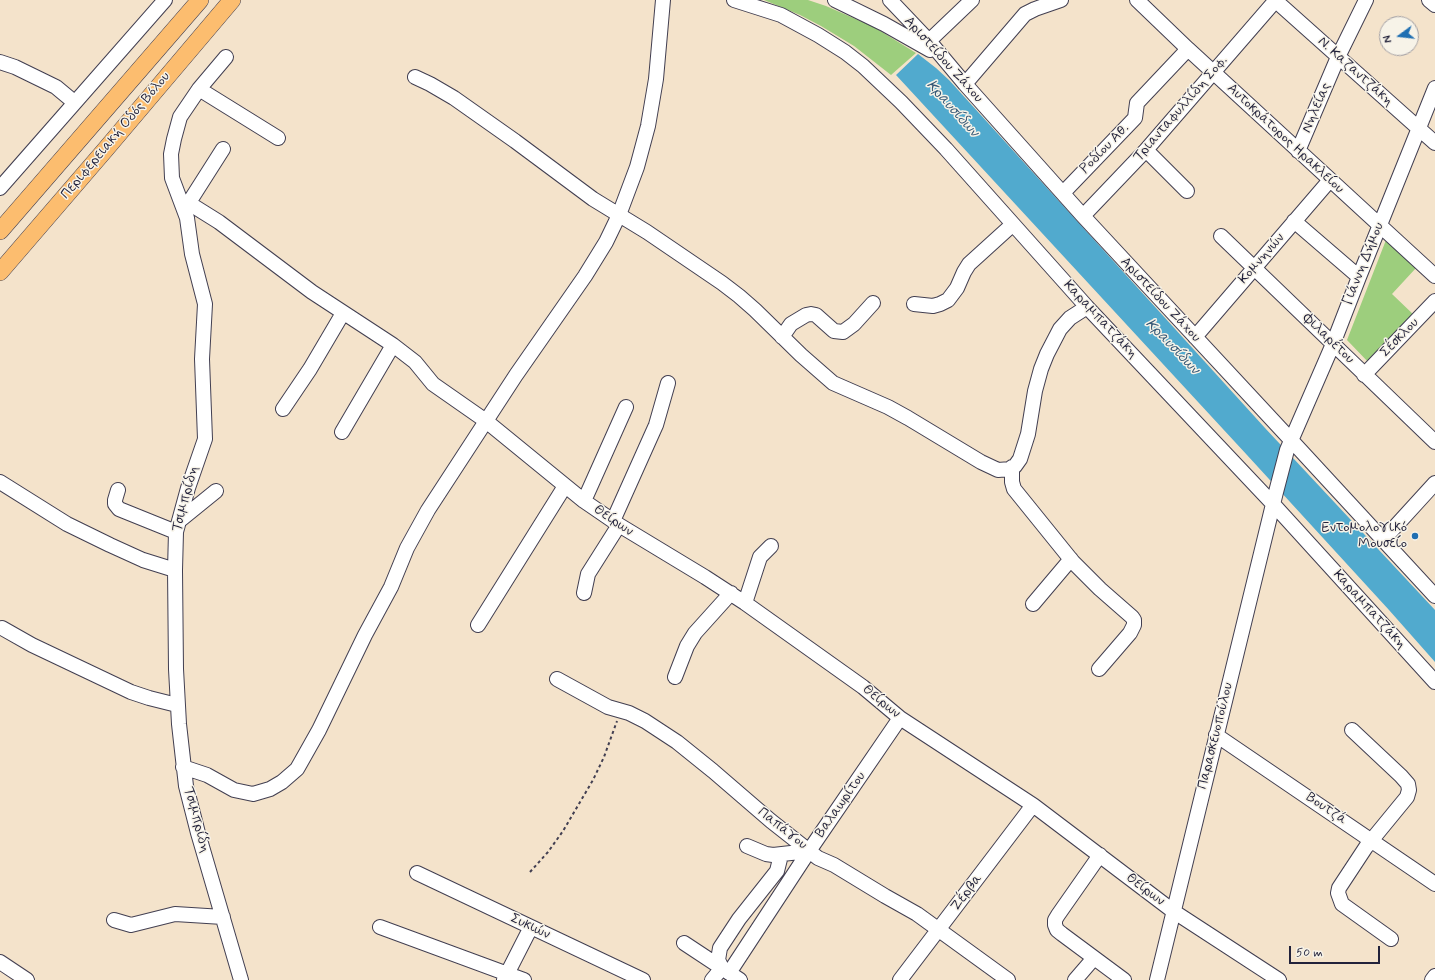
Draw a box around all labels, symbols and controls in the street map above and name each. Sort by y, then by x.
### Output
street label: Αριστείδου Ζάχου [900,13,986,107]
north arrow [1379,16,1419,56]
street label: Ν. Καζαντζάκη [1314,34,1396,110]
text: N [1381,34,1396,44]
street label: Τριανταφυλλίδη Σοφ. [1130,53,1232,165]
street label: Περιφερειακή Οδός Βόλου [58,69,174,203]
water label: Κραυσίδων [922,77,982,141]
street label: Αυτοκράτορος Ηρακλείου [1223,80,1347,198]
street label: Νηλείας [1299,80,1335,136]
street label: Ροδίου Αθ. [1077,120,1133,178]
street label: Γιάννη Δήμου [1340,220,1388,308]
street label: Κομνηνών [1235,230,1289,288]
street label: Αριστείδου Ζάχου [1116,254,1204,346]
street label: Καραμπατζάκη [1059,277,1141,363]
street label: Φιλαρέτου [1299,310,1357,368]
water label: Κραυσίδων [1141,315,1203,379]
street label: Σέσκλου [1377,315,1423,361]
street label: Τσιμπρίδη [169,464,203,534]
street label: Θείρων [590,502,636,540]
place label: Εντομολογικό Mουσείο [1321,520,1407,552]
marker: Εντομολογικό Mουσείο [1410,531,1420,541]
street label: Καραμπατζάκη [1329,567,1409,653]
street label: Παρασκευοπούλου [1195,681,1237,791]
street label: Θείρων [858,682,904,722]
street label: Βαλαωρίτου [812,769,870,841]
street label: Τσιμπρίδη [179,785,213,855]
street label: Βουτζά [1302,789,1350,829]
street label: Παπάγου [754,804,810,854]
street label: Θείρων [1122,870,1168,910]
street label: Ζέρβα [948,871,986,915]
street label: Συκιών [507,910,553,944]
scale bar [1291,938,1382,964]
text: 50 m [1296,945,1323,961]

